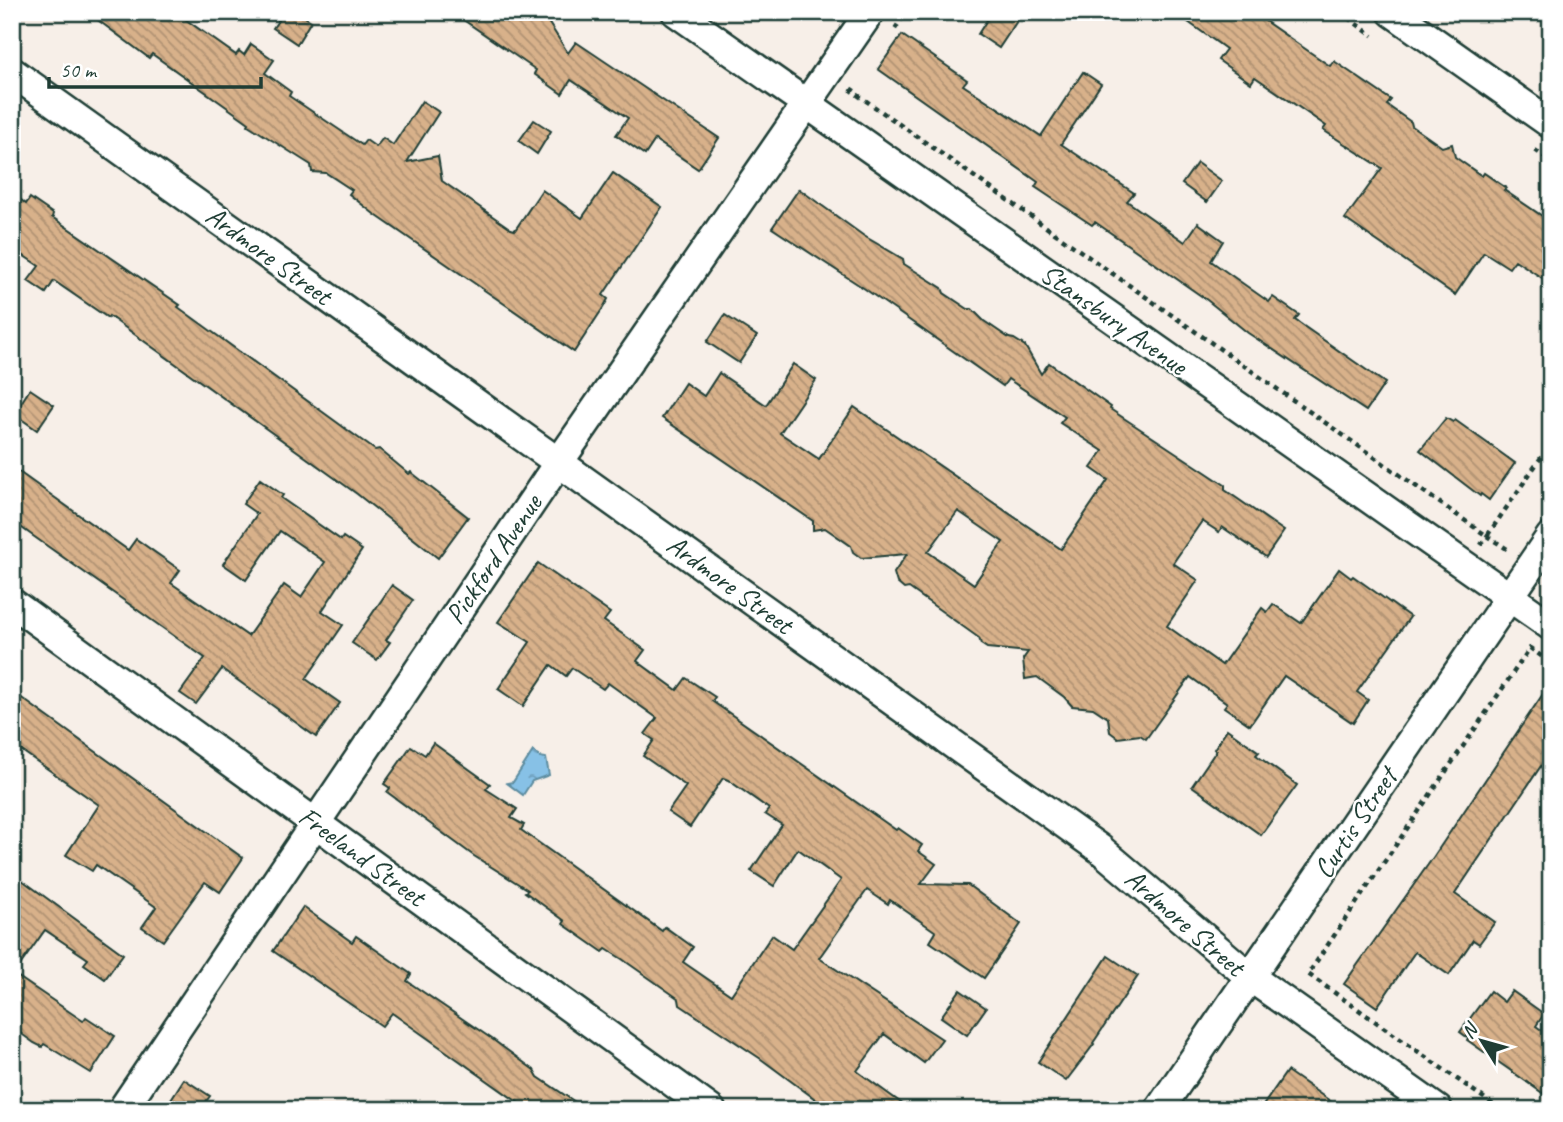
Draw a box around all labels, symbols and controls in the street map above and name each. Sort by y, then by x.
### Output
scale bar [49,46,261,90]
text: 50 m [60,57,98,83]
street label: Ardmore Street [199,198,341,314]
street label: Stansbury Avenue [1034,256,1196,383]
street label: Pickford Avenue [437,486,550,630]
street label: Ardmore Street [660,527,802,643]
street label: Curtis Street [1305,758,1407,885]
street label: Freeland Street [292,798,434,915]
street label: Ardmore Street [1118,861,1254,985]
north arrow [1448,1006,1518,1076]
text: N [1456,1017,1484,1043]

